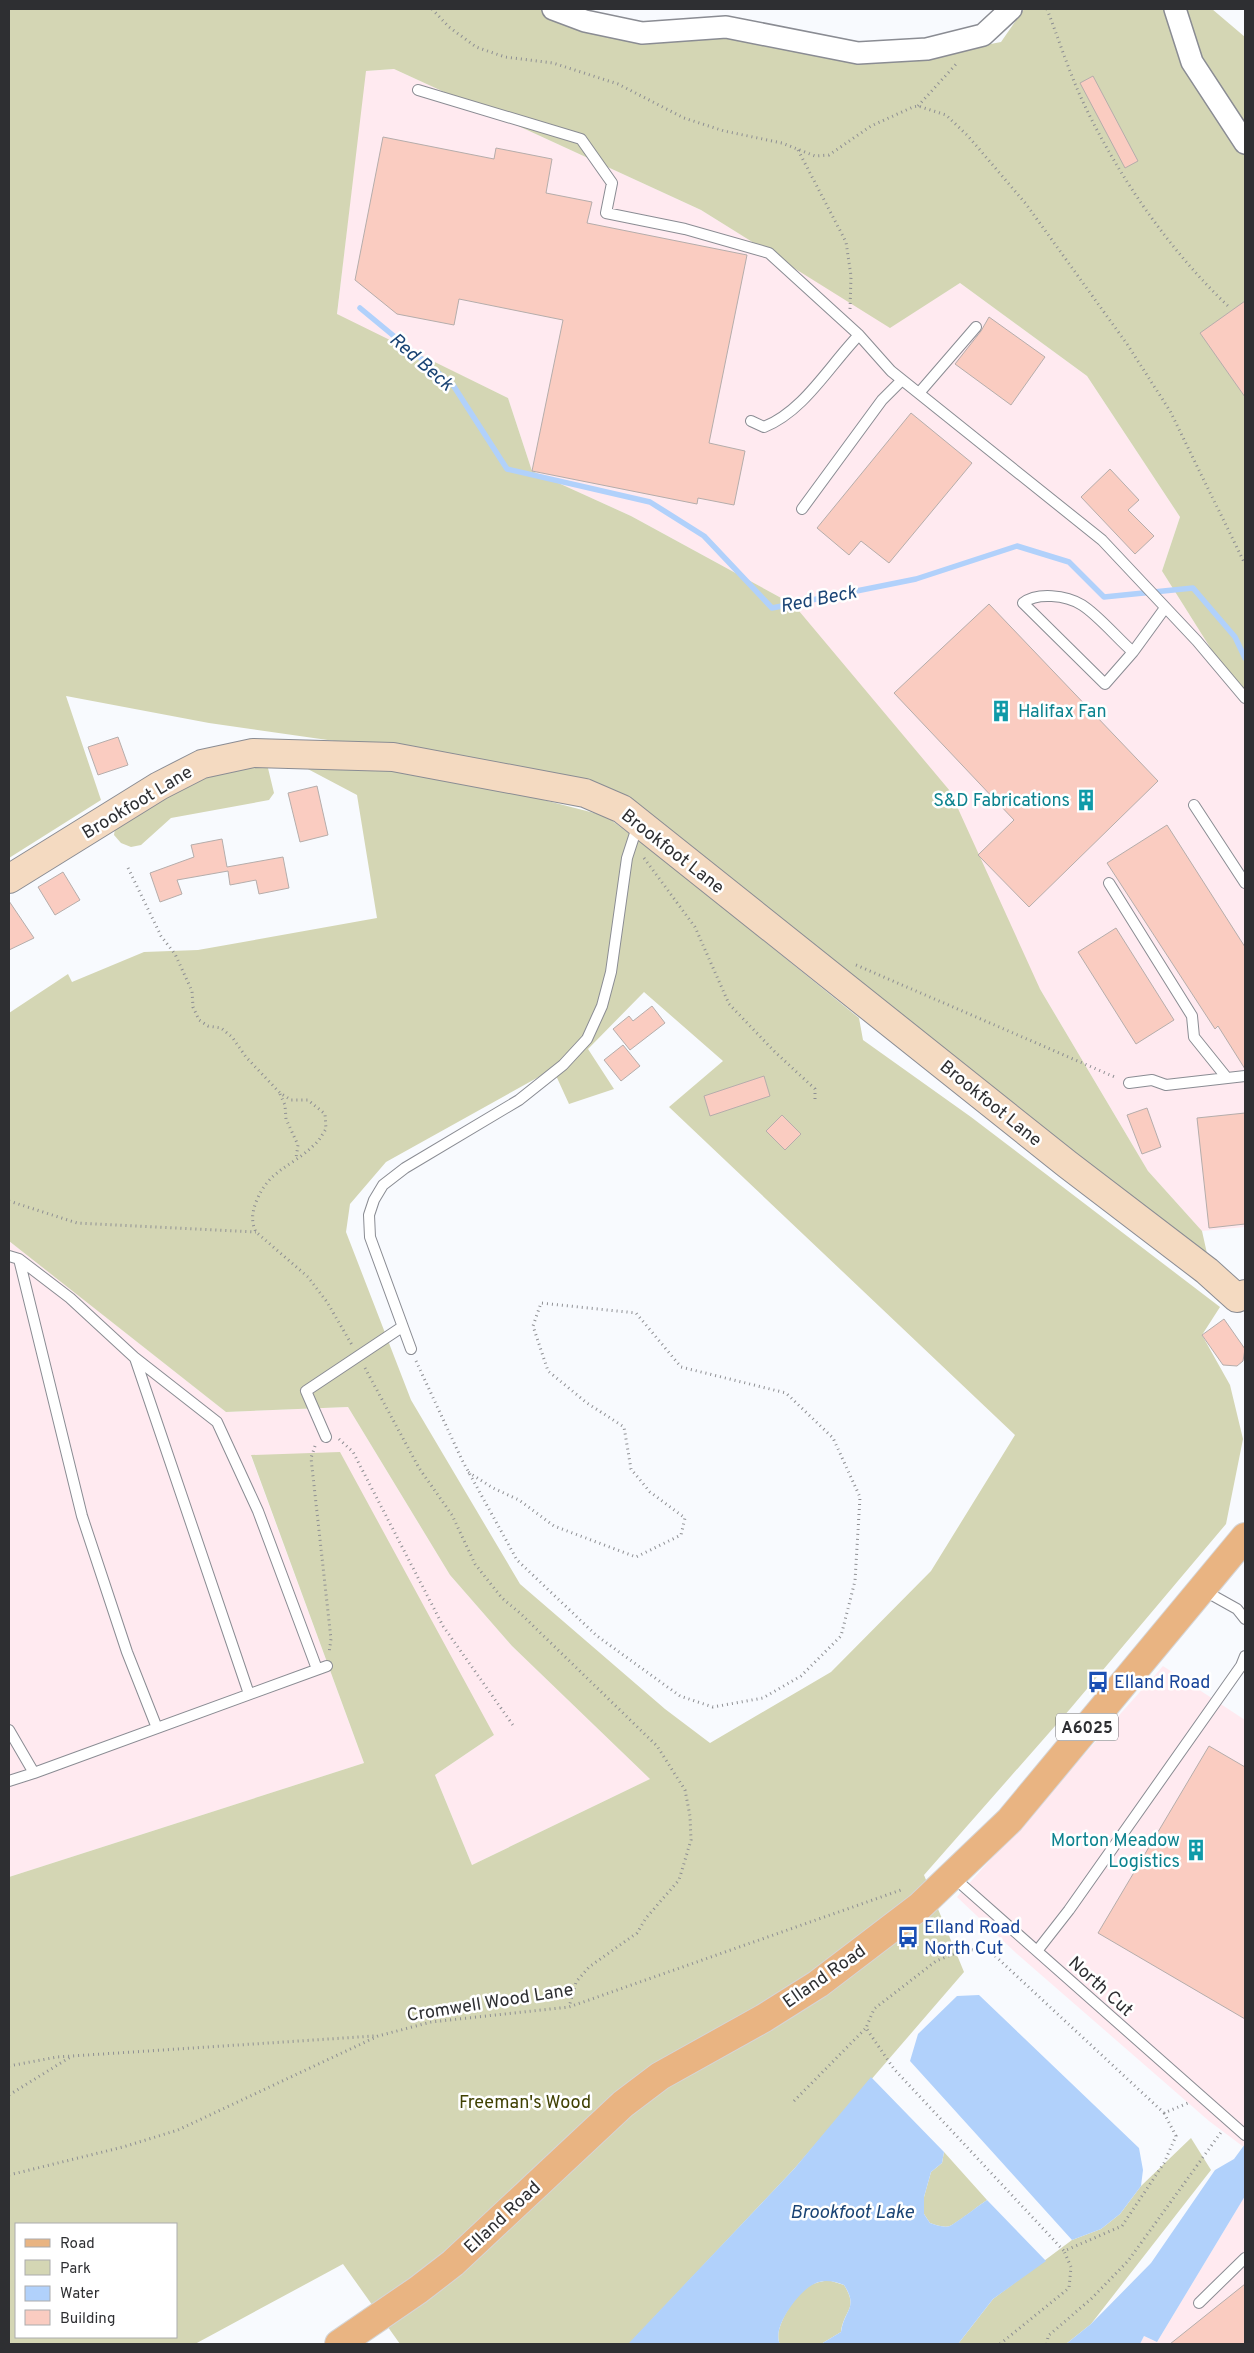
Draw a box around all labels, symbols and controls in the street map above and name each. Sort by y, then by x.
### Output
water label: Red Beck [384,328,458,397]
water label: Red Beck [778,581,859,619]
building icon: Halifax Fan [988,698,1014,724]
place label: Halifax Fan [1018,701,1107,724]
street label: Brookfoot Lane [78,761,197,845]
building icon: S&D Fabrications [1073,787,1099,813]
place label: S&D Fabrications [933,790,1070,813]
street label: Brookfoot Lane [616,805,728,900]
street label: Brookfoot Lane [934,1056,1046,1152]
bus stop icon: Elland Road [1085,1669,1111,1695]
place label: Elland Road [1114,1672,1210,1695]
road number: A6025 [1056,1714,1118,1740]
place label: Morton Meadow Logistics [1051,1830,1180,1874]
building icon: Morton Meadow Logistics [1183,1837,1209,1863]
place label: Elland Road North Cut [924,1917,1020,1961]
bus stop icon: Elland Road North Cut [895,1924,921,1950]
street label: Elland Road [779,1940,871,2014]
street label: North Cut [1063,1952,1137,2022]
street label: Cromwell Wood Lane [405,1979,575,2028]
park label: Freeman's Wood [459,2092,591,2115]
street label: Elland Road [460,2177,546,2259]
water label: Brookfoot Lake [790,2201,914,2225]
legend [15,2223,178,2338]
text: Road [60,2235,95,2254]
text: Park [60,2260,91,2279]
text: Water [60,2285,100,2304]
text: Building [60,2310,115,2329]

